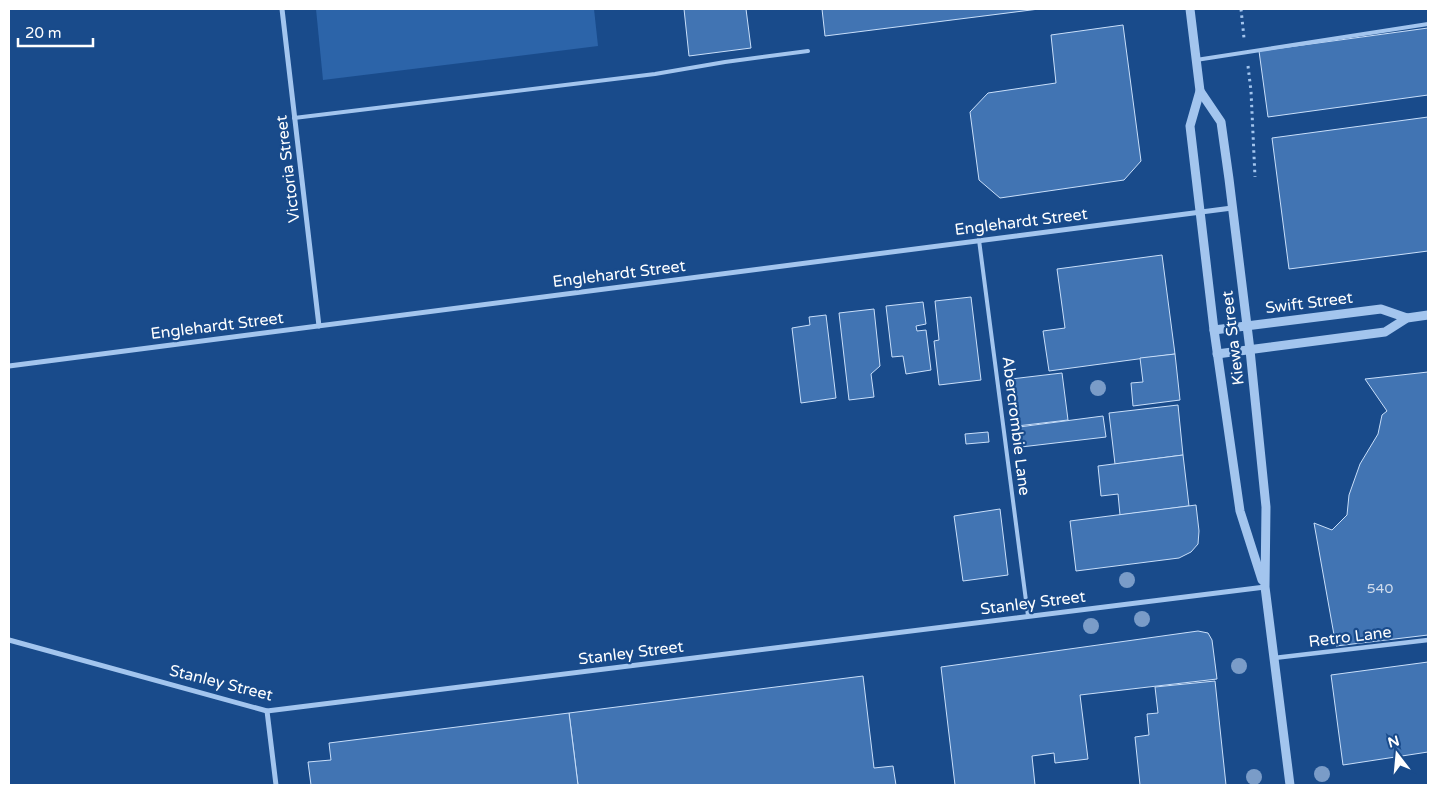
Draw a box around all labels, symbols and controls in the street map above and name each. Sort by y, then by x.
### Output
scale bar [18,15,92,47]
text: 20 m [25,24,62,42]
street label: Victoria Street [271,114,305,224]
street label: Englehardt Street [953,204,1089,240]
street label: Englehardt Street [551,256,687,292]
street label: Swift Street [1264,288,1354,318]
street label: Kiewa Street [1217,290,1249,386]
street label: Englehardt Street [149,308,285,344]
street label: Abercrombie Lane [998,355,1034,497]
house number: 540 [1367,580,1393,597]
street label: Stanley Street [979,587,1087,619]
street label: Retro Lane [1307,622,1393,652]
street label: Stanley Street [577,637,685,669]
street label: Stanley Street [167,660,275,706]
north arrow [1372,729,1422,779]
text: N [1386,732,1401,752]

